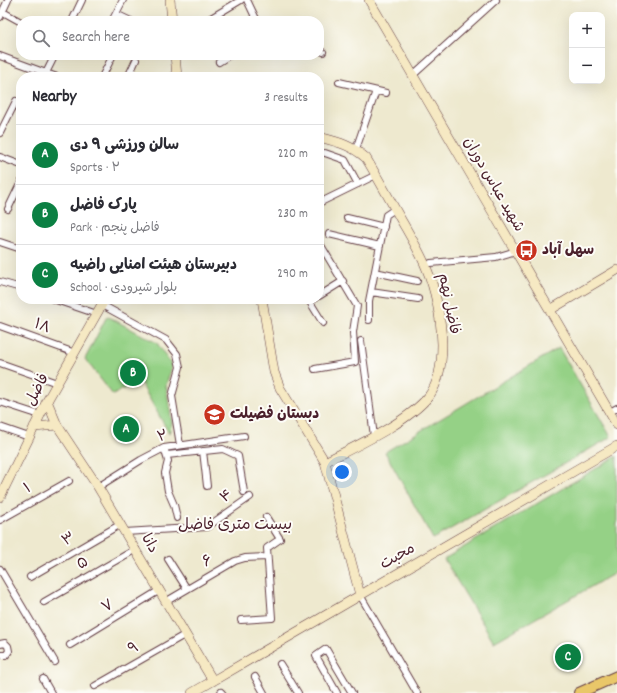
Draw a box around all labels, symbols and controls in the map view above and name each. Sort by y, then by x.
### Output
map controls [569,12,605,84]
button: + [569,12,605,48]
search box [16,16,324,60]
icon: search [30,27,52,49]
text: Search here [62,27,130,49]
button: − [569,48,605,84]
text: Nearby [32,86,76,110]
text: 3 results [264,89,308,108]
street label: شهید عباس دوران [457,134,529,236]
text: سالن ورزشی ۹ دی [70,135,179,157]
text: A [41,145,49,164]
text: 220 m [278,145,308,164]
text: Sports · ۲ [70,159,120,178]
text: پارک فاضل [70,195,137,217]
text: B [42,205,48,224]
text: 230 m [278,205,308,224]
text: Park · فاضل پنجم [70,219,160,238]
bus stop icon: سهل آباد [514,238,540,264]
place label: سهل آباد [542,240,594,262]
text: دبیرستان هیئت امنایی راضیه [70,255,237,277]
text: C [42,265,48,284]
text: 290 m [277,265,308,284]
street label: فاضل نهم [431,272,465,336]
text: School · بلوار شیرودی [70,279,177,298]
street label: ۱۸ [31,314,53,340]
pin: B [120,358,146,388]
street label: فاضل [20,370,56,410]
school or university icon: دبستان فضیلت [201,402,227,428]
place label: دبستان فضیلت [230,404,319,426]
pin: A [113,414,139,444]
street label: ۲ [155,425,171,449]
your location [332,462,352,482]
street label: ۱ [20,478,36,500]
street label: ۴ [216,485,238,509]
district label: بیست متری فاضل [178,514,292,537]
street label: ۳ [58,527,80,553]
street label: دانا [135,530,163,558]
street label: محبت [376,538,420,576]
street label: ۶ [199,550,217,574]
street label: ۵ [73,552,93,576]
street label: ۷ [98,595,118,619]
street label: ۹ [124,637,144,661]
pin: C [555,642,581,672]

